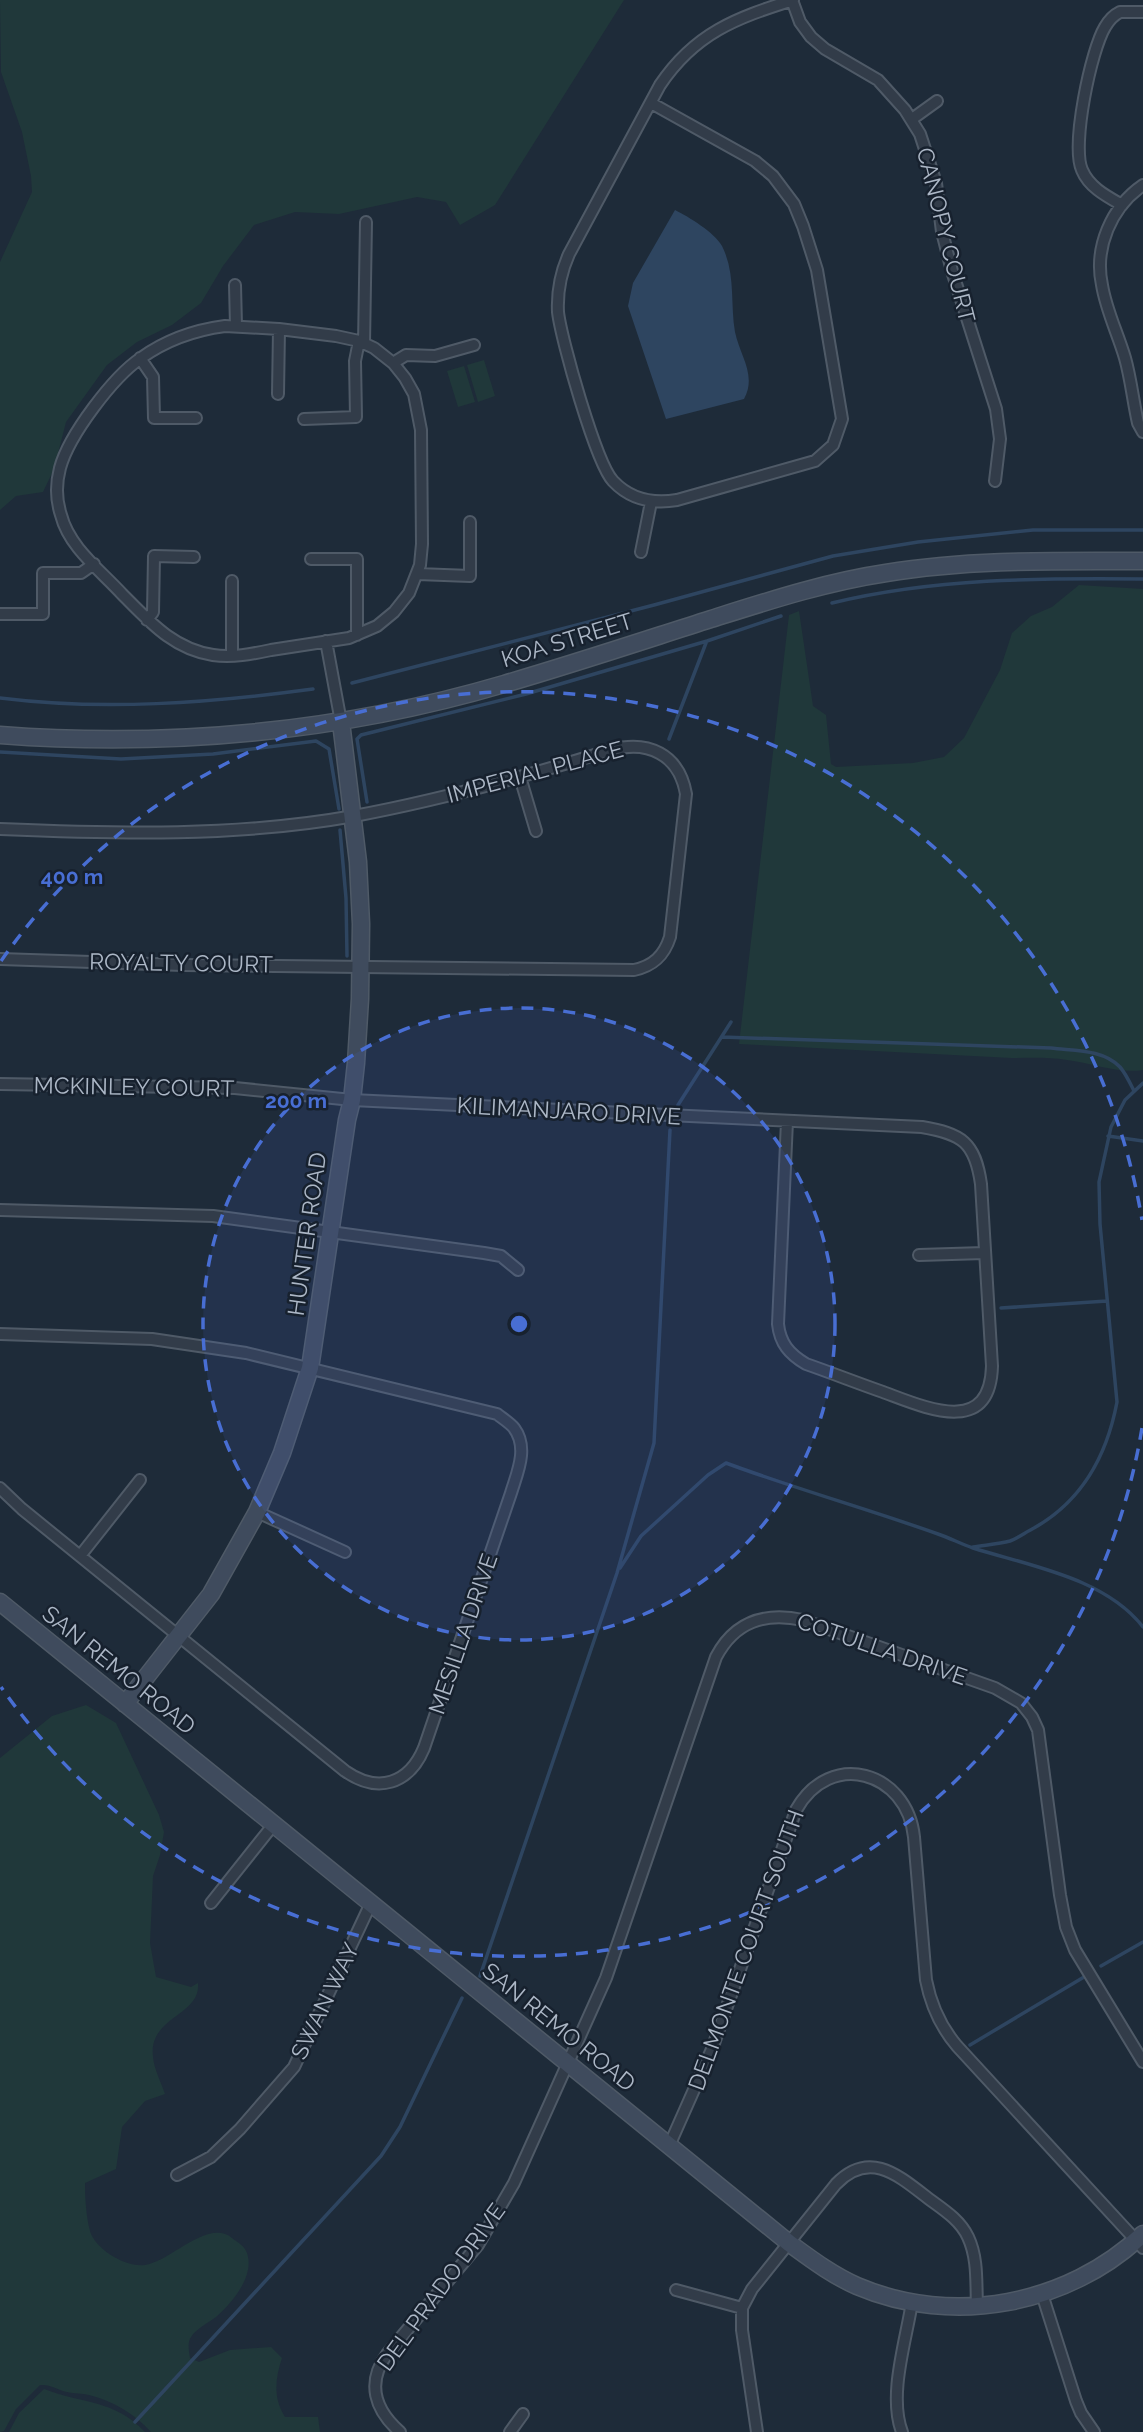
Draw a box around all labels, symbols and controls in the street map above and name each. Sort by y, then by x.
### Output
street label: CANOPY COURT [912,145,981,325]
street label: KOA STREET [498,607,636,672]
street label: IMPERIAL PLACE [444,735,626,808]
text: 400 m [41,864,103,889]
street label: ROYALTY COURT [89,947,273,978]
street label: MCKINLEY COURT [33,1071,235,1102]
text: 200 m [265,1088,327,1113]
street label: KILIMANJARO DRIVE [456,1091,682,1130]
street label: HUNTER ROAD [282,1150,331,1317]
centre of rings [507,1312,531,1336]
street label: MESILLA DRIVE [422,1550,503,1718]
street label: SAN REMO ROAD [37,1600,201,1740]
street label: COTULLA DRIVE [794,1607,971,1690]
street label: DELMONTE COURT SOUTH [682,1806,809,2094]
street label: SWAN WAY [285,1938,364,2063]
street label: SAN REMO ROAD [477,1957,641,2097]
street label: DEL PRADO DRIVE [371,2198,510,2376]

